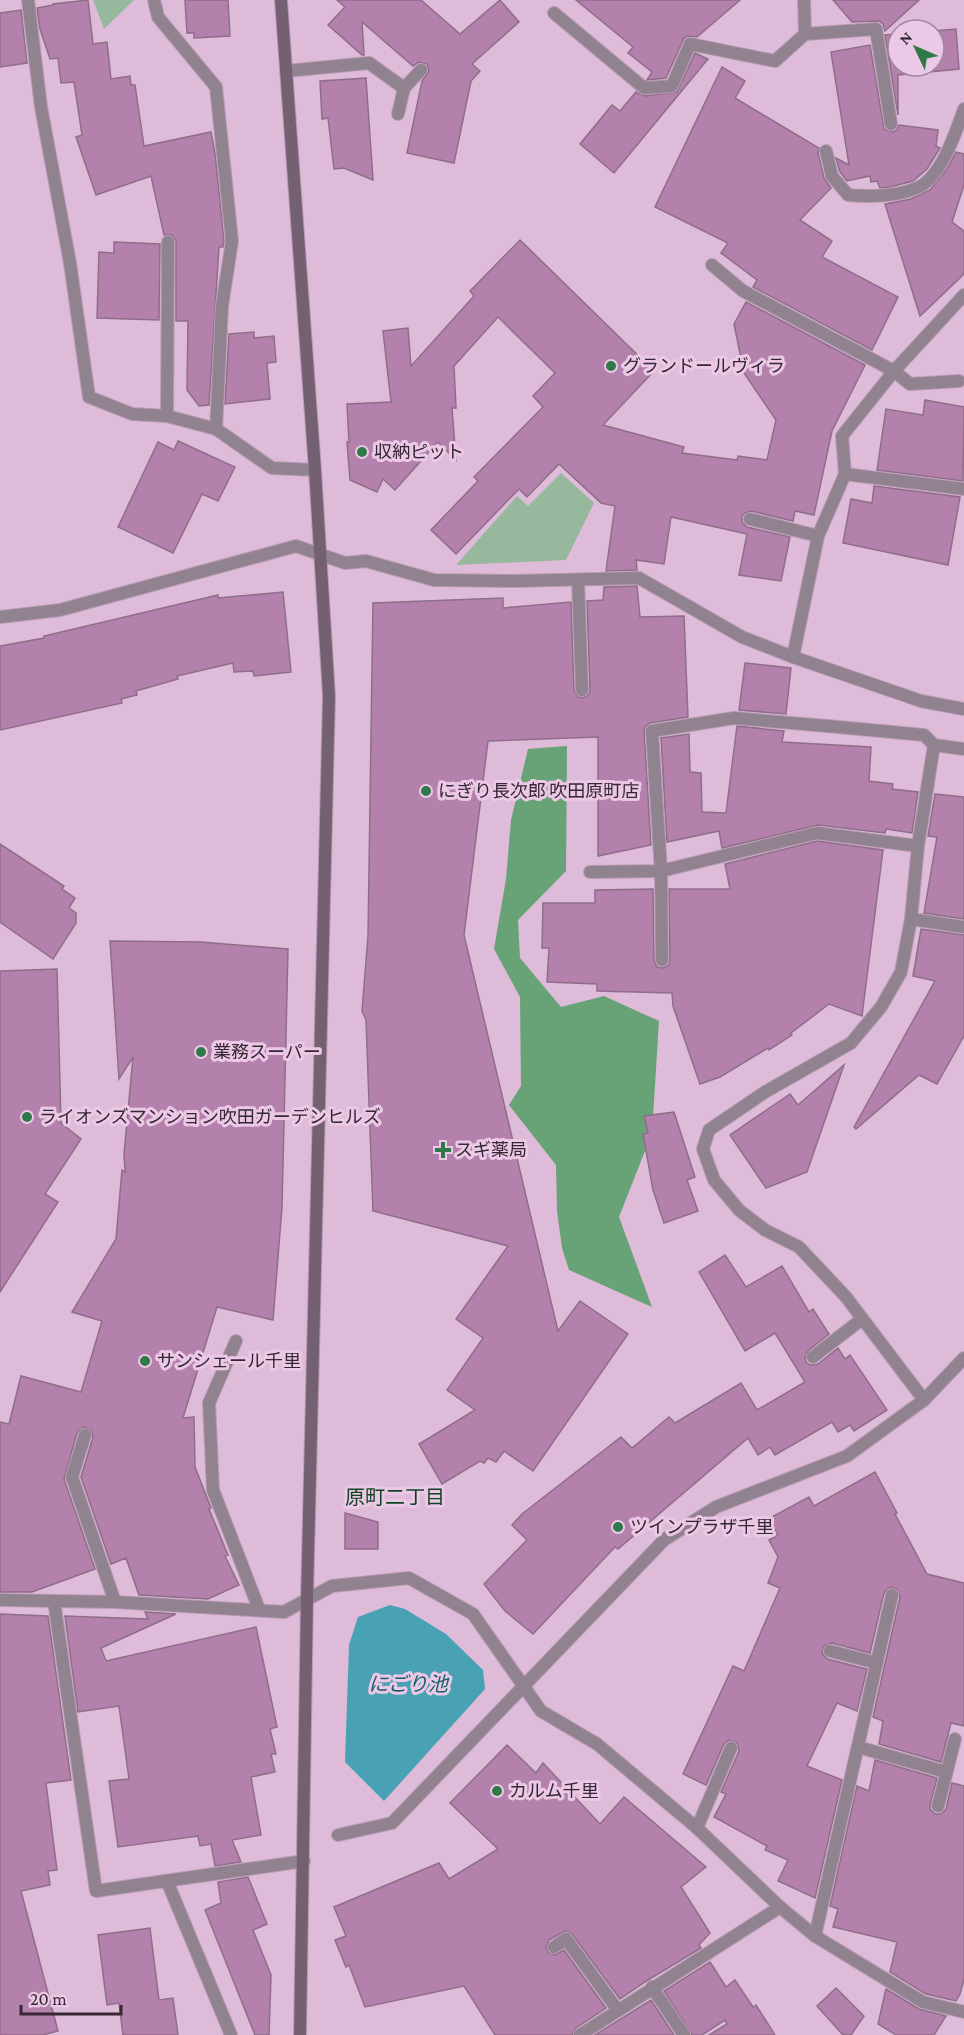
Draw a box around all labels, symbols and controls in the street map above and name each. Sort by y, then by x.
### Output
north arrow [886,18,946,78]
text: N [896,28,916,48]
place label: グランドールヴィラ [623,356,785,376]
marker: グランドールヴィラ [604,359,618,373]
place label: 収納ピット [374,442,464,462]
marker: 収納ピット [355,445,369,459]
place label: にぎり長次郎 吹田原町店 [438,781,639,801]
marker: にぎり長次郎 吹田原町店 [419,784,433,798]
place label: 業務スーパー [213,1042,321,1062]
marker: 業務スーパー [194,1045,208,1059]
place label: ライオンズマンション吹田ガーデンヒルズ [39,1107,381,1127]
marker: ライオンズマンション吹田ガーデンヒルズ [20,1110,34,1124]
place label: スギ薬局 [455,1140,527,1160]
marker: スギ薬局 [436,1143,450,1157]
place label: サンシェール千里 [157,1351,301,1371]
marker: サンシェール千里 [138,1354,152,1368]
district label: 原町二丁目 [345,1486,445,1508]
place label: ツインプラザ千里 [630,1517,773,1537]
marker: ツインプラザ千里 [611,1520,625,1534]
water label: にごり池 [368,1673,450,1695]
place label: カルム千里 [509,1781,599,1801]
marker: カルム千里 [490,1784,504,1798]
scale bar [21,1978,122,2016]
text: 20 m [30,1989,67,2009]

